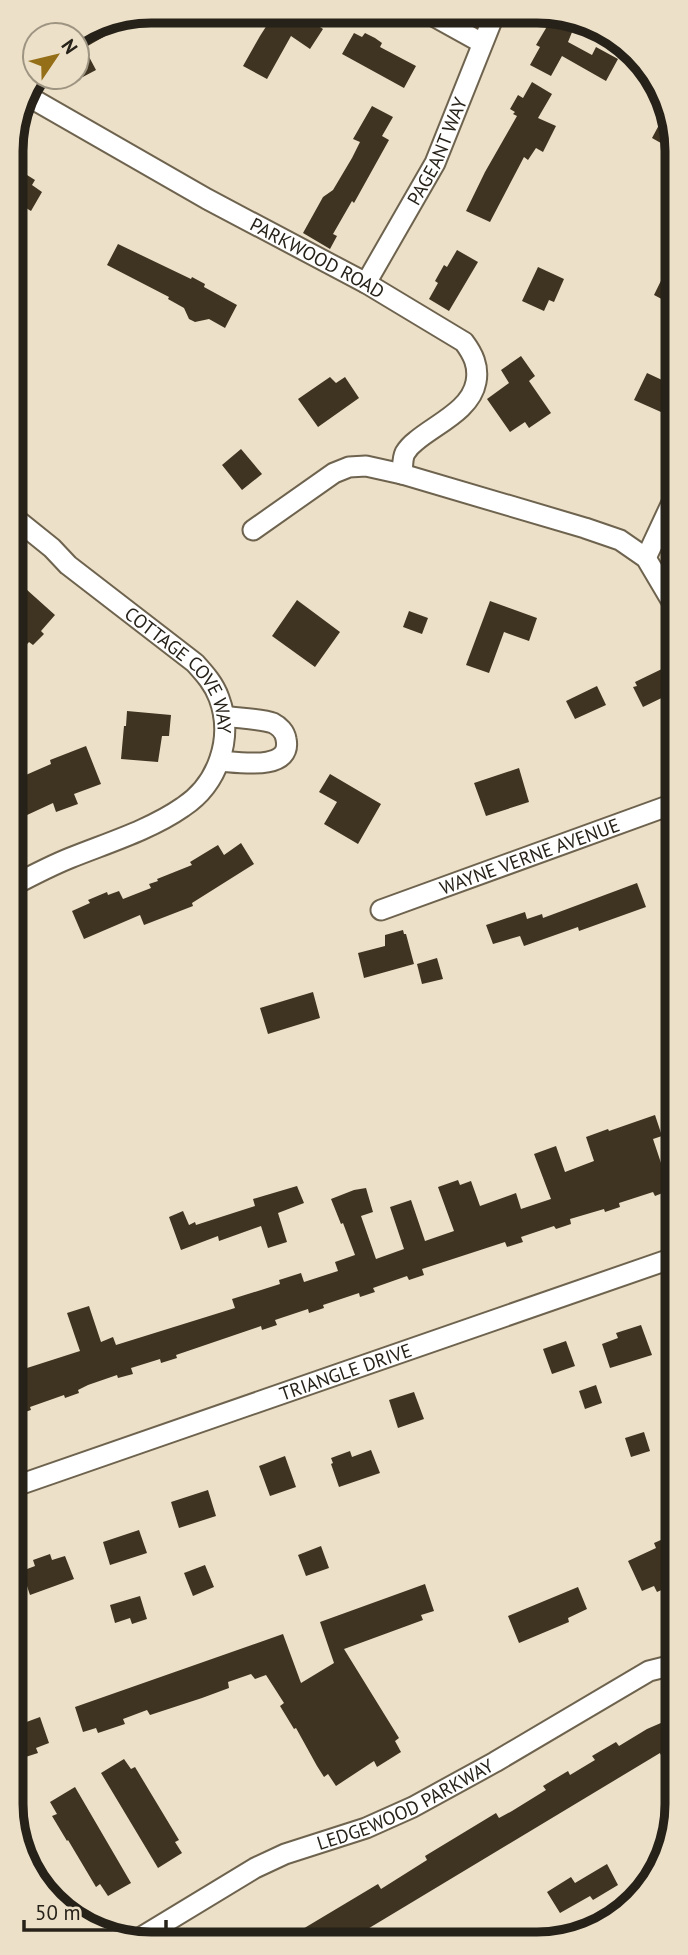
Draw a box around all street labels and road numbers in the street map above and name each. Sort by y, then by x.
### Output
street label: PAGEANT WAY [401,94,472,209]
street label: PARKWOOD ROAD [246,212,389,303]
street label: COTTAGE COVE WAY [120,601,237,734]
street label: WAYNE VERNE AVENUE [436,813,623,900]
street label: TRIANGLE DRIVE [276,1338,415,1406]
street label: LEDGEWOOD PARKWAY [314,1753,498,1855]

